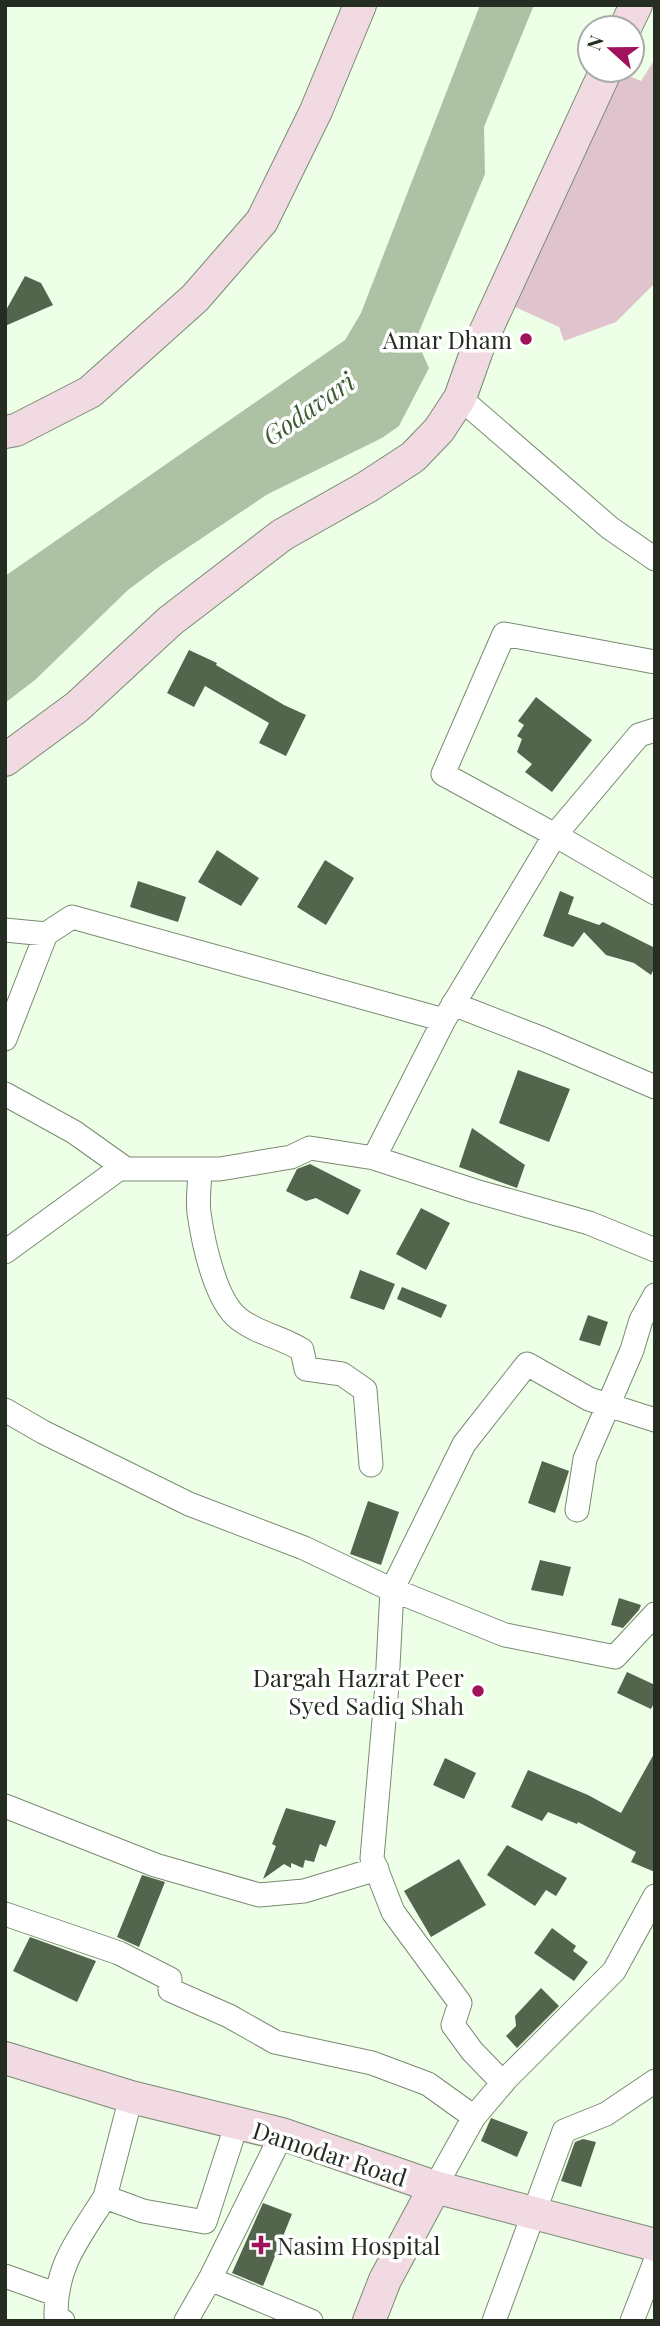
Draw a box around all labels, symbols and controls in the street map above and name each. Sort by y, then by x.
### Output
north arrow [576,14,646,84]
text: N [580,31,609,54]
place label: Amar Dham [382,323,512,355]
marker: Amar Dham [518,331,534,347]
water label: Godavari [255,363,362,452]
place label: Dargah Hazrat Peer Syed Sadiq Shah [253,1661,464,1721]
marker: Dargah Hazrat Peer Syed Sadiq Shah [470,1683,486,1699]
street label: Damodar Road [249,2113,411,2193]
place label: Nasim Hospital [277,2229,440,2261]
marker: Nasim Hospital [251,2235,271,2255]

